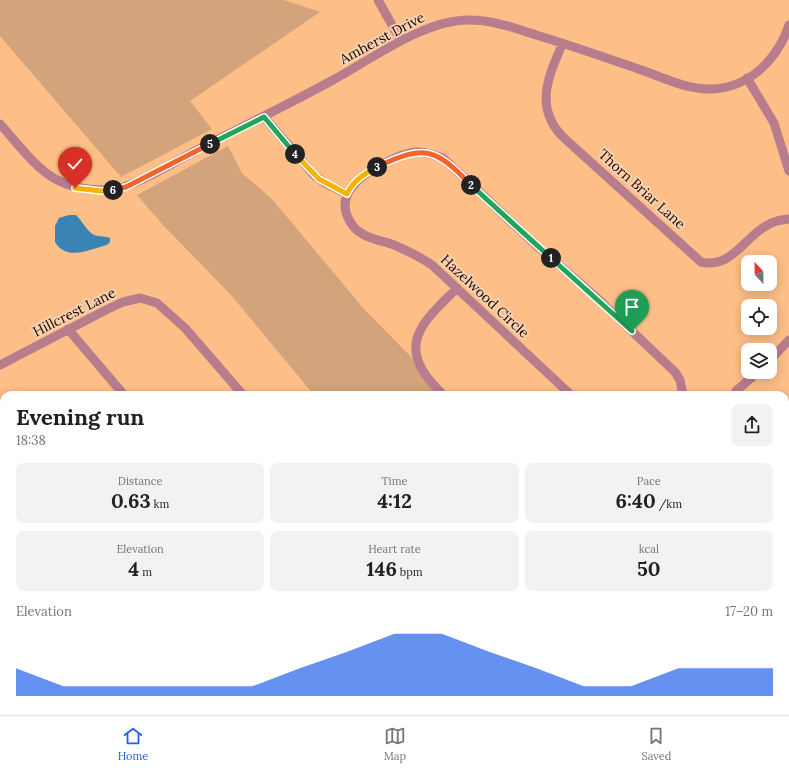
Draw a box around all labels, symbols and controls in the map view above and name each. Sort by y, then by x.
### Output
street label: Amherst Drive [335,8,428,68]
pin: 5 [200,134,220,154]
text: 5 [207,137,213,151]
pin: 4 [285,144,305,164]
street label: Thorn Briar Lane [595,145,690,233]
pin [58,147,92,188]
text: 4 [292,147,298,161]
icon: check [64,153,86,175]
pin: 3 [367,157,387,177]
text: 3 [374,160,380,174]
pin: 2 [461,175,481,195]
text: 2 [468,178,474,192]
pin: 6 [103,180,123,200]
text: 6 [110,183,116,197]
pin: 1 [541,248,561,268]
street label: Hazelwood Circle [437,250,533,342]
text: 1 [549,251,553,265]
north arrow [741,255,777,291]
map controls [741,255,777,379]
street label: Hillcrest Lane [30,283,119,341]
pin [615,290,649,331]
icon: arrive [621,296,643,318]
button: locate [741,299,777,335]
button: layers [741,343,777,379]
text: Evening run [16,403,144,431]
button: share [731,404,773,446]
text: 18:38 [16,432,46,449]
text: Distance [118,474,163,488]
text: Time [382,474,407,488]
text: Pace [637,474,661,488]
text: 0.63 [111,488,151,513]
text: 4:12 [377,488,412,513]
text: 6:40 [616,488,656,513]
text: km [151,497,169,511]
text: /km [656,497,682,511]
text: Elevation [117,542,164,556]
text: Heart rate [368,542,421,556]
text: kcal [639,542,659,556]
text: 4 [128,556,139,581]
text: 146 [366,556,397,581]
text: 50 [637,556,661,581]
text: m [139,565,152,579]
text: bpm [397,565,423,579]
text: Elevation [16,603,72,620]
text: 17–20 m [725,603,773,620]
tab: Home [118,725,148,763]
tab: Map [384,725,406,763]
tab: Saved [641,725,671,763]

